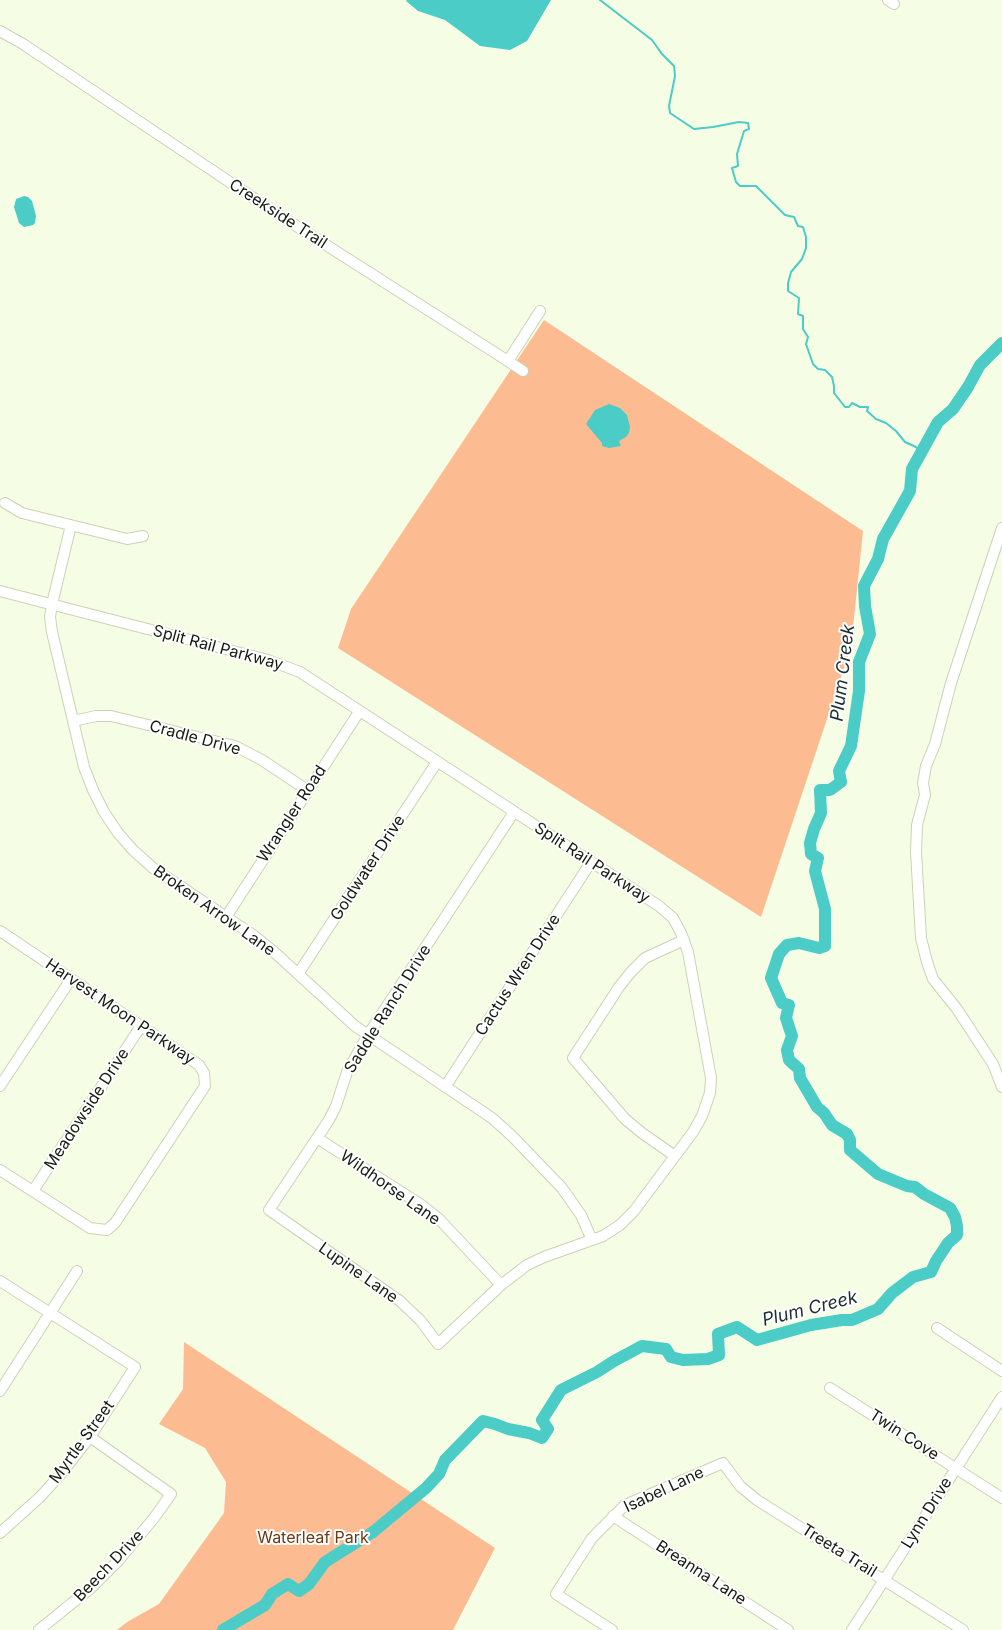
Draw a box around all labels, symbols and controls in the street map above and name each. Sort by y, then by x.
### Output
street label: Creekside Trail [225,175,331,253]
street label: Split Rail Parkway [151,621,285,675]
water label: Plum Creek [826,623,860,723]
street label: Cradle Drive [147,717,243,759]
street label: Wrangler Road [253,762,331,866]
street label: Goldwater Drive [327,812,409,924]
street label: Split Rail Parkway [531,818,653,908]
street label: Broken Arrow Lane [149,862,279,960]
street label: Cactus Wren Drive [471,910,565,1040]
street label: Saddle Ranch Drive [341,941,435,1077]
street label: Harvest Moon Parkway [42,955,198,1069]
street label: Meadowside Drive [41,1045,133,1173]
street label: Wildhorse Lane [336,1146,444,1230]
street label: Lupine Lane [315,1239,401,1307]
water label: Plum Creek [760,1287,860,1331]
street label: Myrtle Street [45,1397,119,1487]
street label: Twin Cove [866,1405,942,1465]
street label: Isabel Lane [621,1463,707,1517]
street label: Lynn Drive [898,1474,956,1552]
street label: Treeta Trail [798,1520,880,1582]
street label: Beech Drive [70,1526,148,1606]
park label: Waterleaf Park [257,1528,369,1548]
street label: Breanna Lane [652,1537,750,1609]

